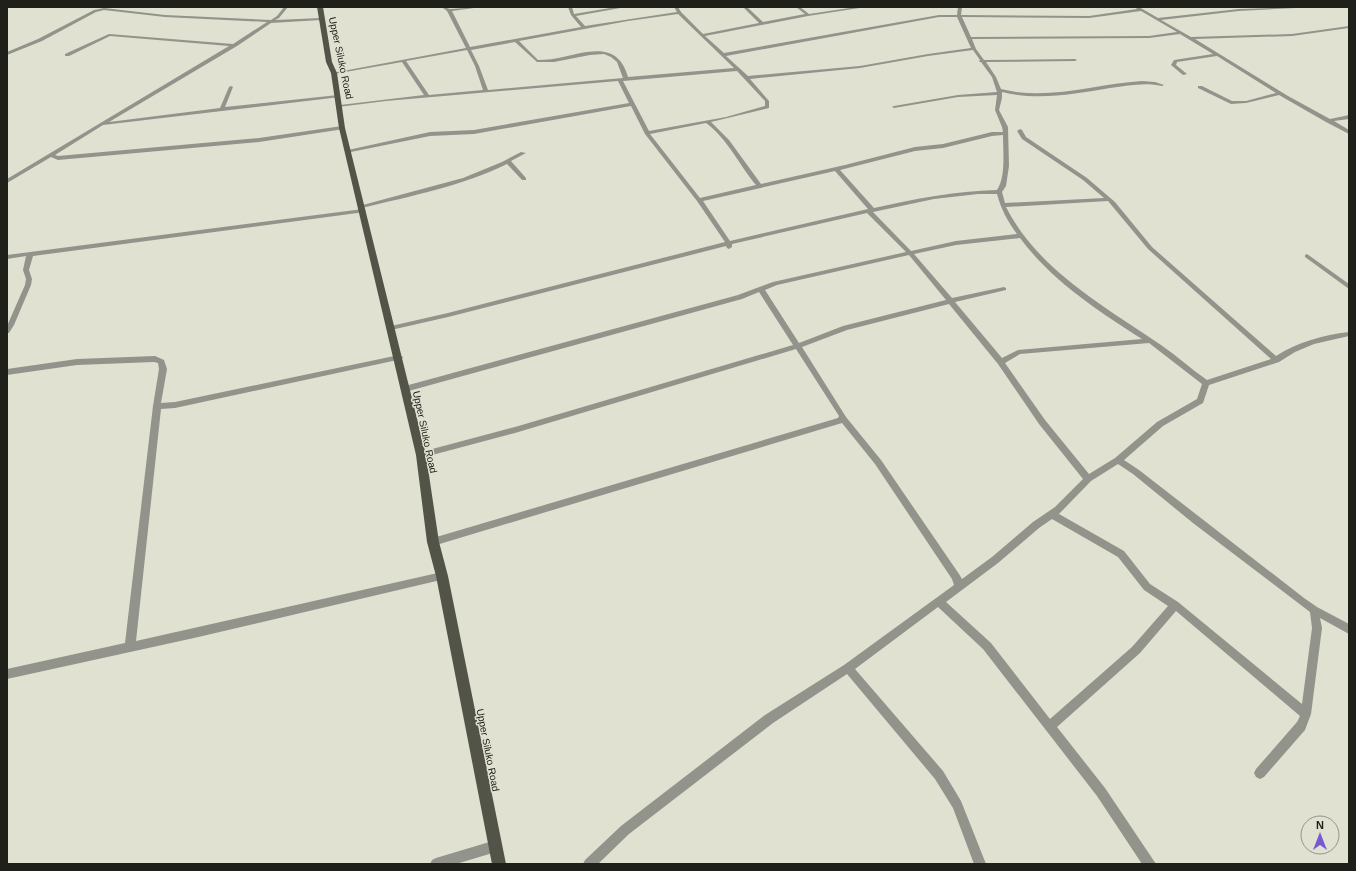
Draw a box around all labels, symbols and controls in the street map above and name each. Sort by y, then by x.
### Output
street label: Upper Siluko Road [327,16,355,100]
street label: Upper Siluko Road [411,390,439,474]
street label: Upper Siluko Road [475,708,501,792]
north arrow [1300,815,1340,855]
text: N [1316,819,1324,831]

